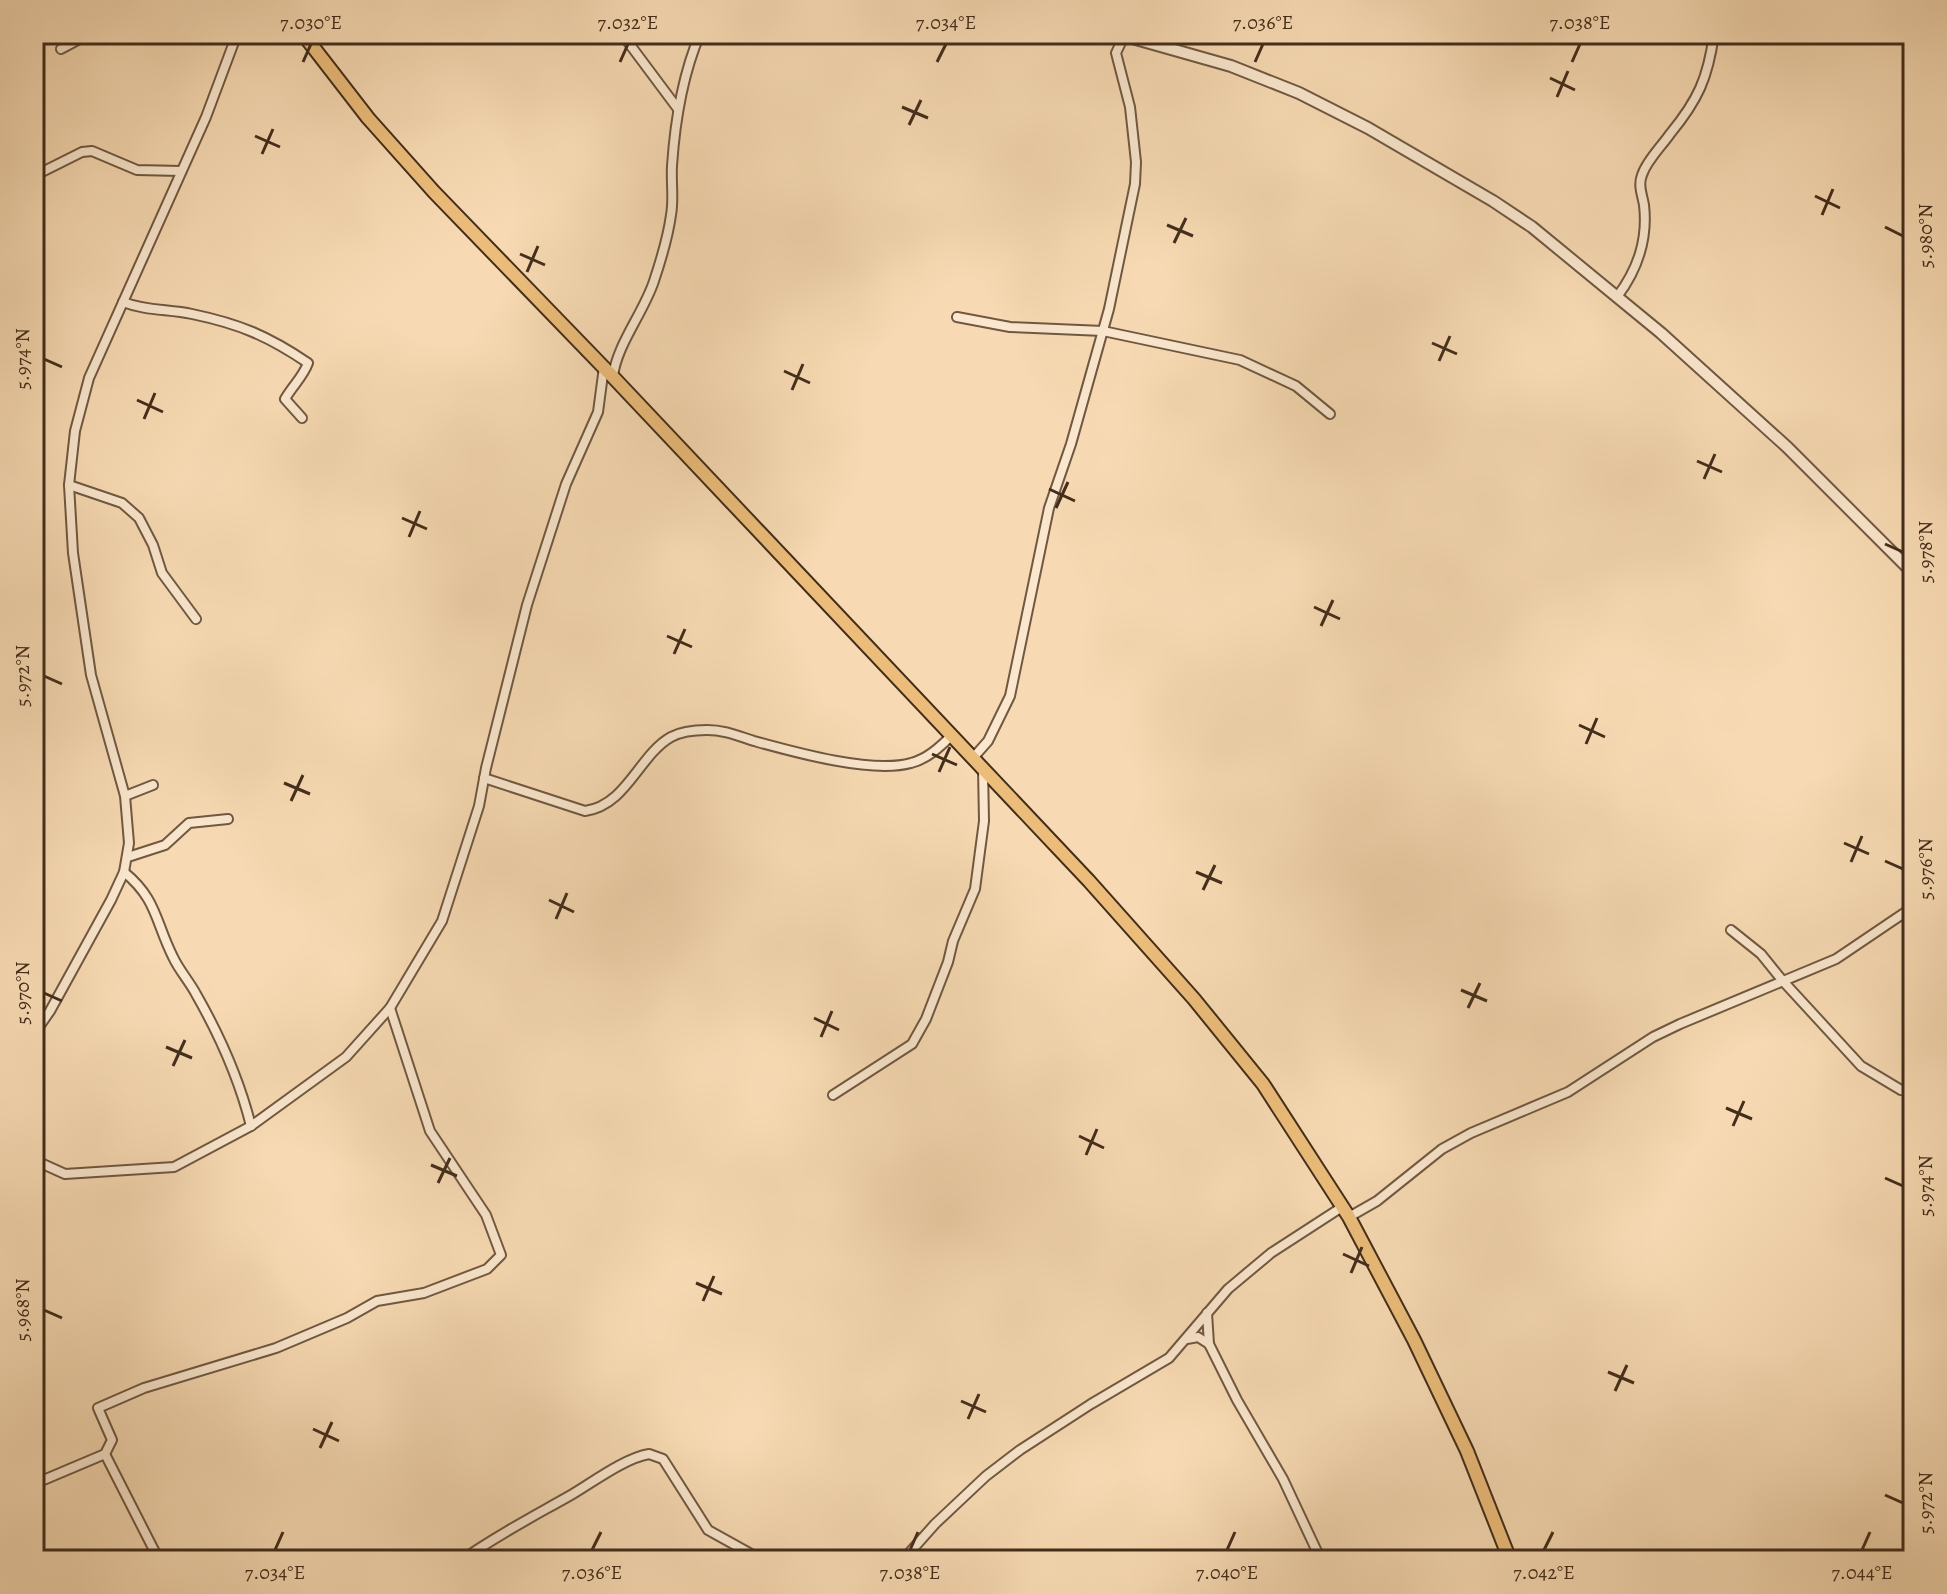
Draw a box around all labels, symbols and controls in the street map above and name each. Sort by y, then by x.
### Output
text: 7.030°E [280,9,342,36]
text: 7.032°E [598,9,658,36]
text: 7.034°E [916,9,976,36]
text: 7.036°E [1233,9,1293,36]
text: 7.038°E [1549,9,1611,36]
text: 5.980°N [1912,204,1939,268]
text: 5.974°N [9,328,36,390]
text: 5.978°N [1912,521,1939,583]
text: 5.972°N [9,645,36,707]
text: 5.976°N [1912,838,1939,900]
text: 5.970°N [9,961,36,1025]
text: 5.974°N [1912,1155,1939,1217]
text: 5.968°N [9,1278,36,1342]
text: 5.972°N [1912,1472,1939,1534]
text: 7.034°E [245,1559,305,1586]
text: 7.036°E [562,1559,622,1586]
text: 7.038°E [879,1559,941,1586]
text: 7.040°E [1196,1559,1258,1586]
text: 7.042°E [1513,1559,1575,1586]
text: 7.044°E [1831,1559,1893,1586]

